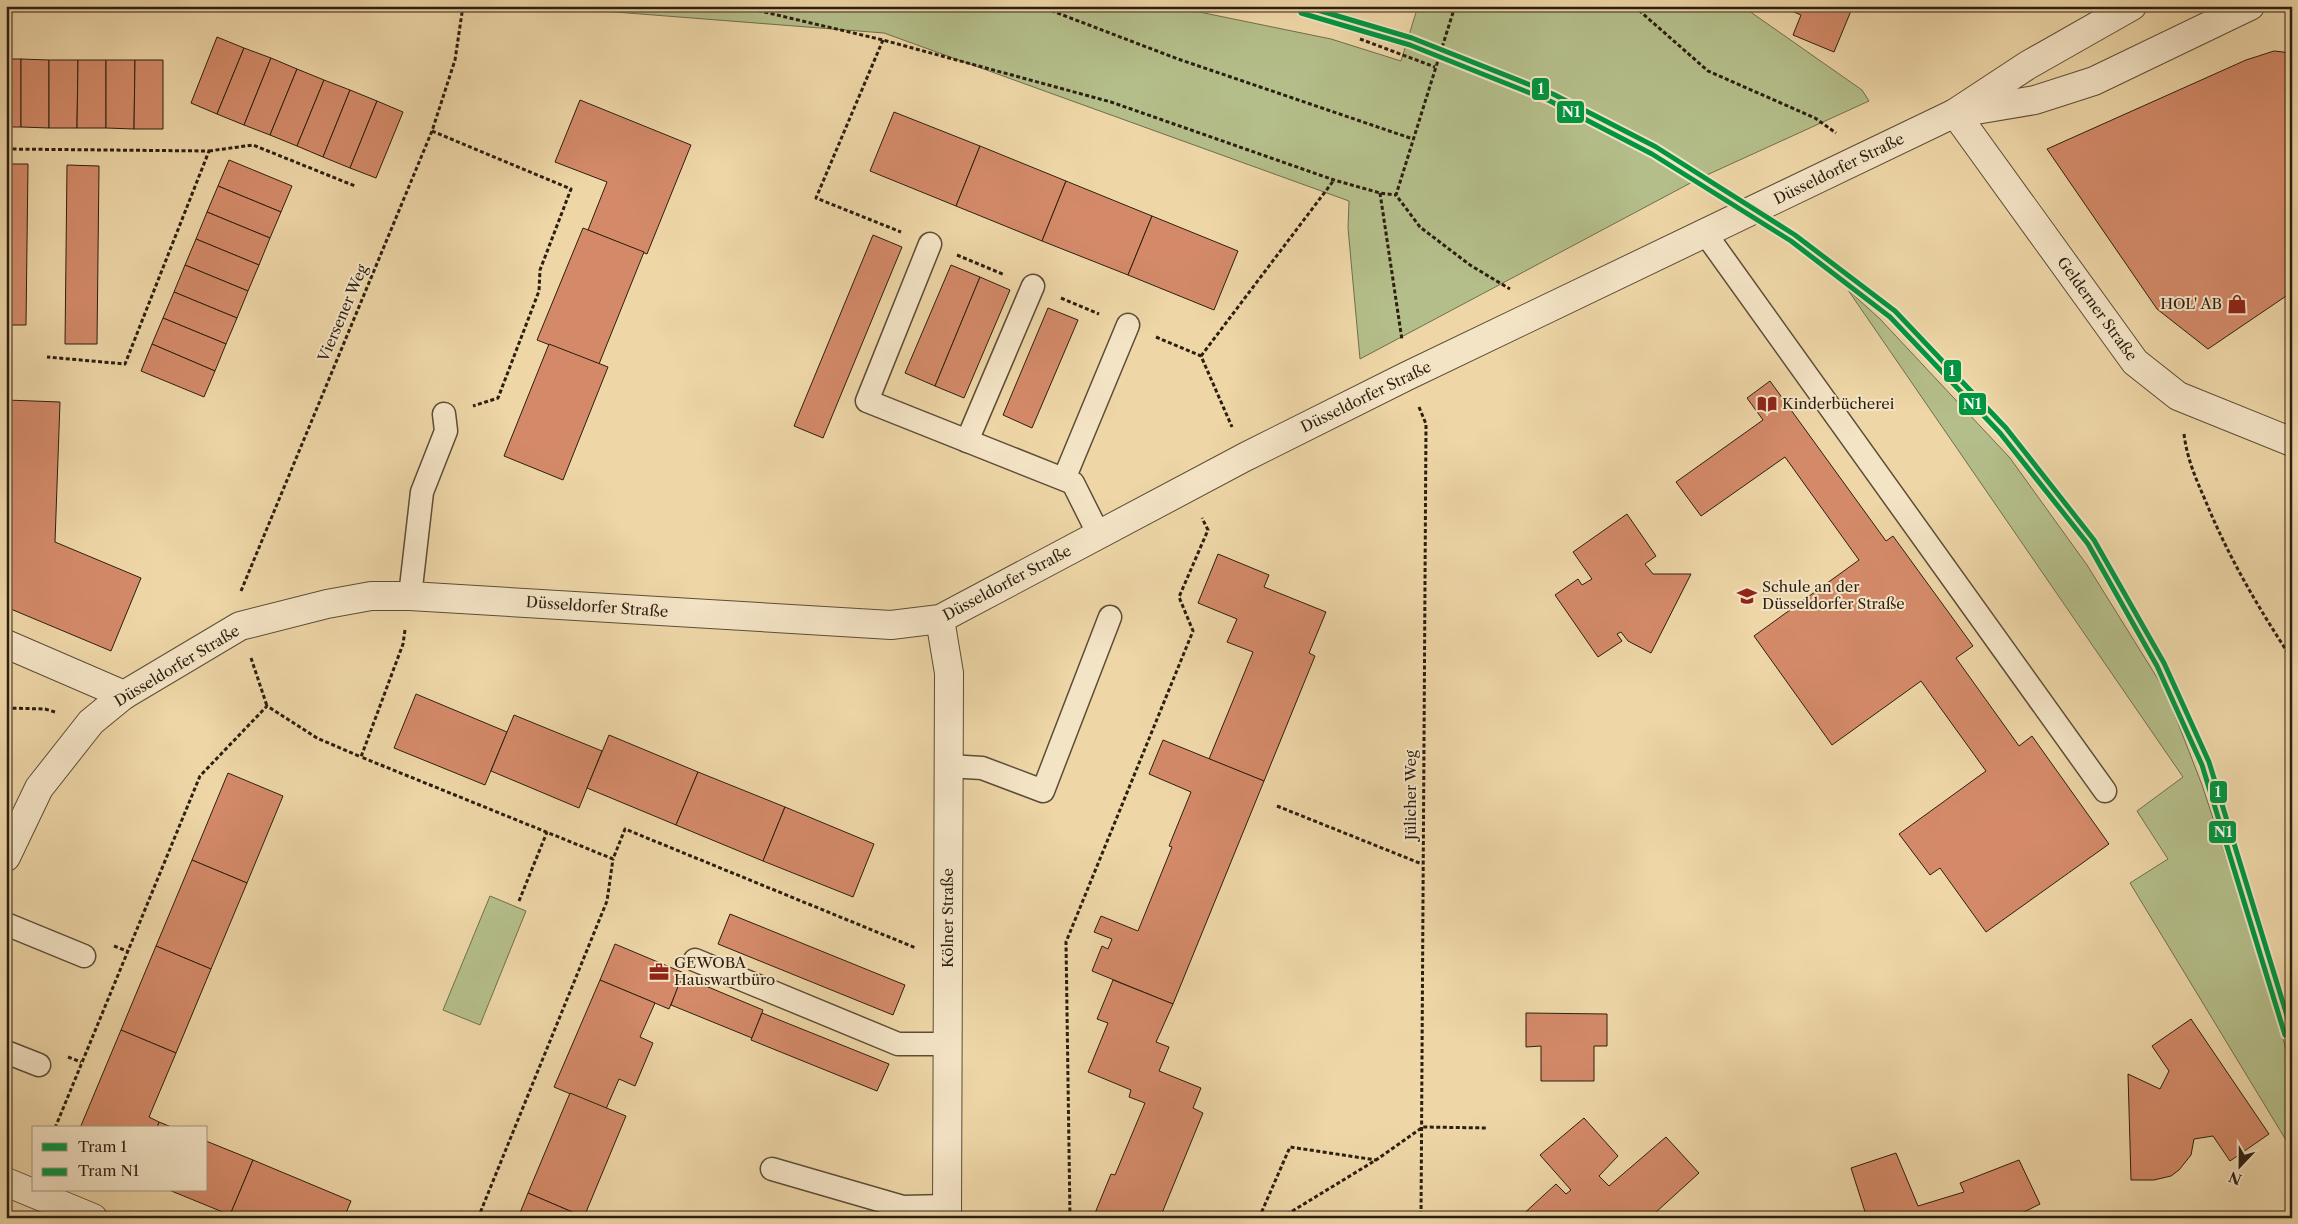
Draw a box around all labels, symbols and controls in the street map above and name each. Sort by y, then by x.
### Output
line badge: 1 [1531,77,1550,101]
text: 1 [1538,80,1545,98]
line badge: N1 [1556,100,1585,124]
text: N1 [1562,103,1581,121]
street label: Düsseldorfer Straße [1771,129,1907,208]
street label: Gelderner Straße [2053,253,2141,364]
street label: Viersener Weg [313,261,372,365]
shop icon: HOL' AB [2226,293,2248,315]
place label: HOL' AB [2160,294,2222,313]
street label: Düsseldorfer Straße [1298,357,1434,436]
line badge: 1 [1943,359,1962,383]
text: 1 [1949,362,1956,380]
line badge: N1 [1958,392,1987,416]
library icon: Kinderbücherei [1756,393,1778,415]
place label: Kinderbücherei [1782,394,1895,413]
text: N1 [1963,395,1982,413]
street label: Düsseldorfer Straße [939,541,1074,624]
place label: Schule an der Düsseldorfer Straße [1762,577,1905,613]
school or university icon: Schule an der Düsseldorfer Straße [1736,585,1758,607]
street label: Düsseldorfer Straße [525,592,669,621]
street label: Düsseldorfer Straße [111,621,243,710]
street label: Jülicher Weg [1401,750,1420,842]
line badge: 1 [2209,780,2228,804]
text: 1 [2215,783,2222,801]
line badge: N1 [2208,820,2237,844]
text: N1 [2214,823,2233,841]
street label: Kölner Straße [938,868,957,968]
place label: GEWOBA Hauswartbüro [674,953,775,989]
office icon: GEWOBA Hauswartbüro [648,961,670,983]
legend [32,1126,208,1192]
text: Tram 1 [78,1137,127,1156]
north arrow [2216,1142,2266,1192]
text: Tram N1 [78,1161,140,1180]
text: N [2226,1167,2244,1189]

